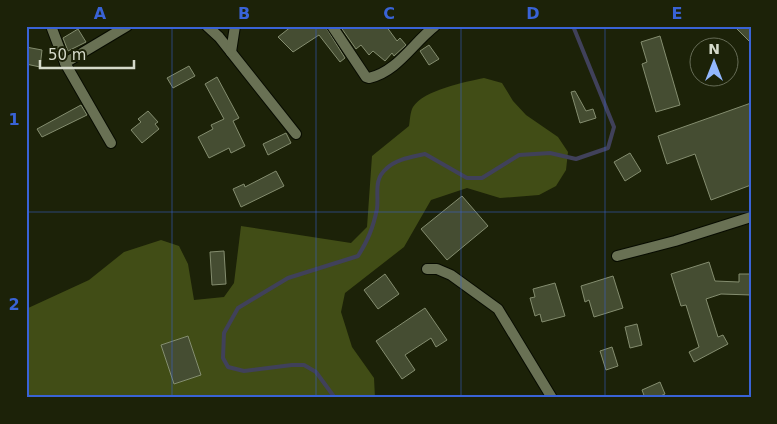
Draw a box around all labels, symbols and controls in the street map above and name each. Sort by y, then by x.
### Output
text: A [94,4,107,23]
text: B [238,4,250,23]
text: C [383,4,395,23]
text: D [526,4,540,23]
text: E [672,4,682,23]
scale bar [40,38,134,70]
north arrow [690,38,740,88]
text: N [708,41,720,57]
text: 50 m [48,46,86,64]
text: 1 [8,110,20,129]
text: 2 [8,295,20,314]

